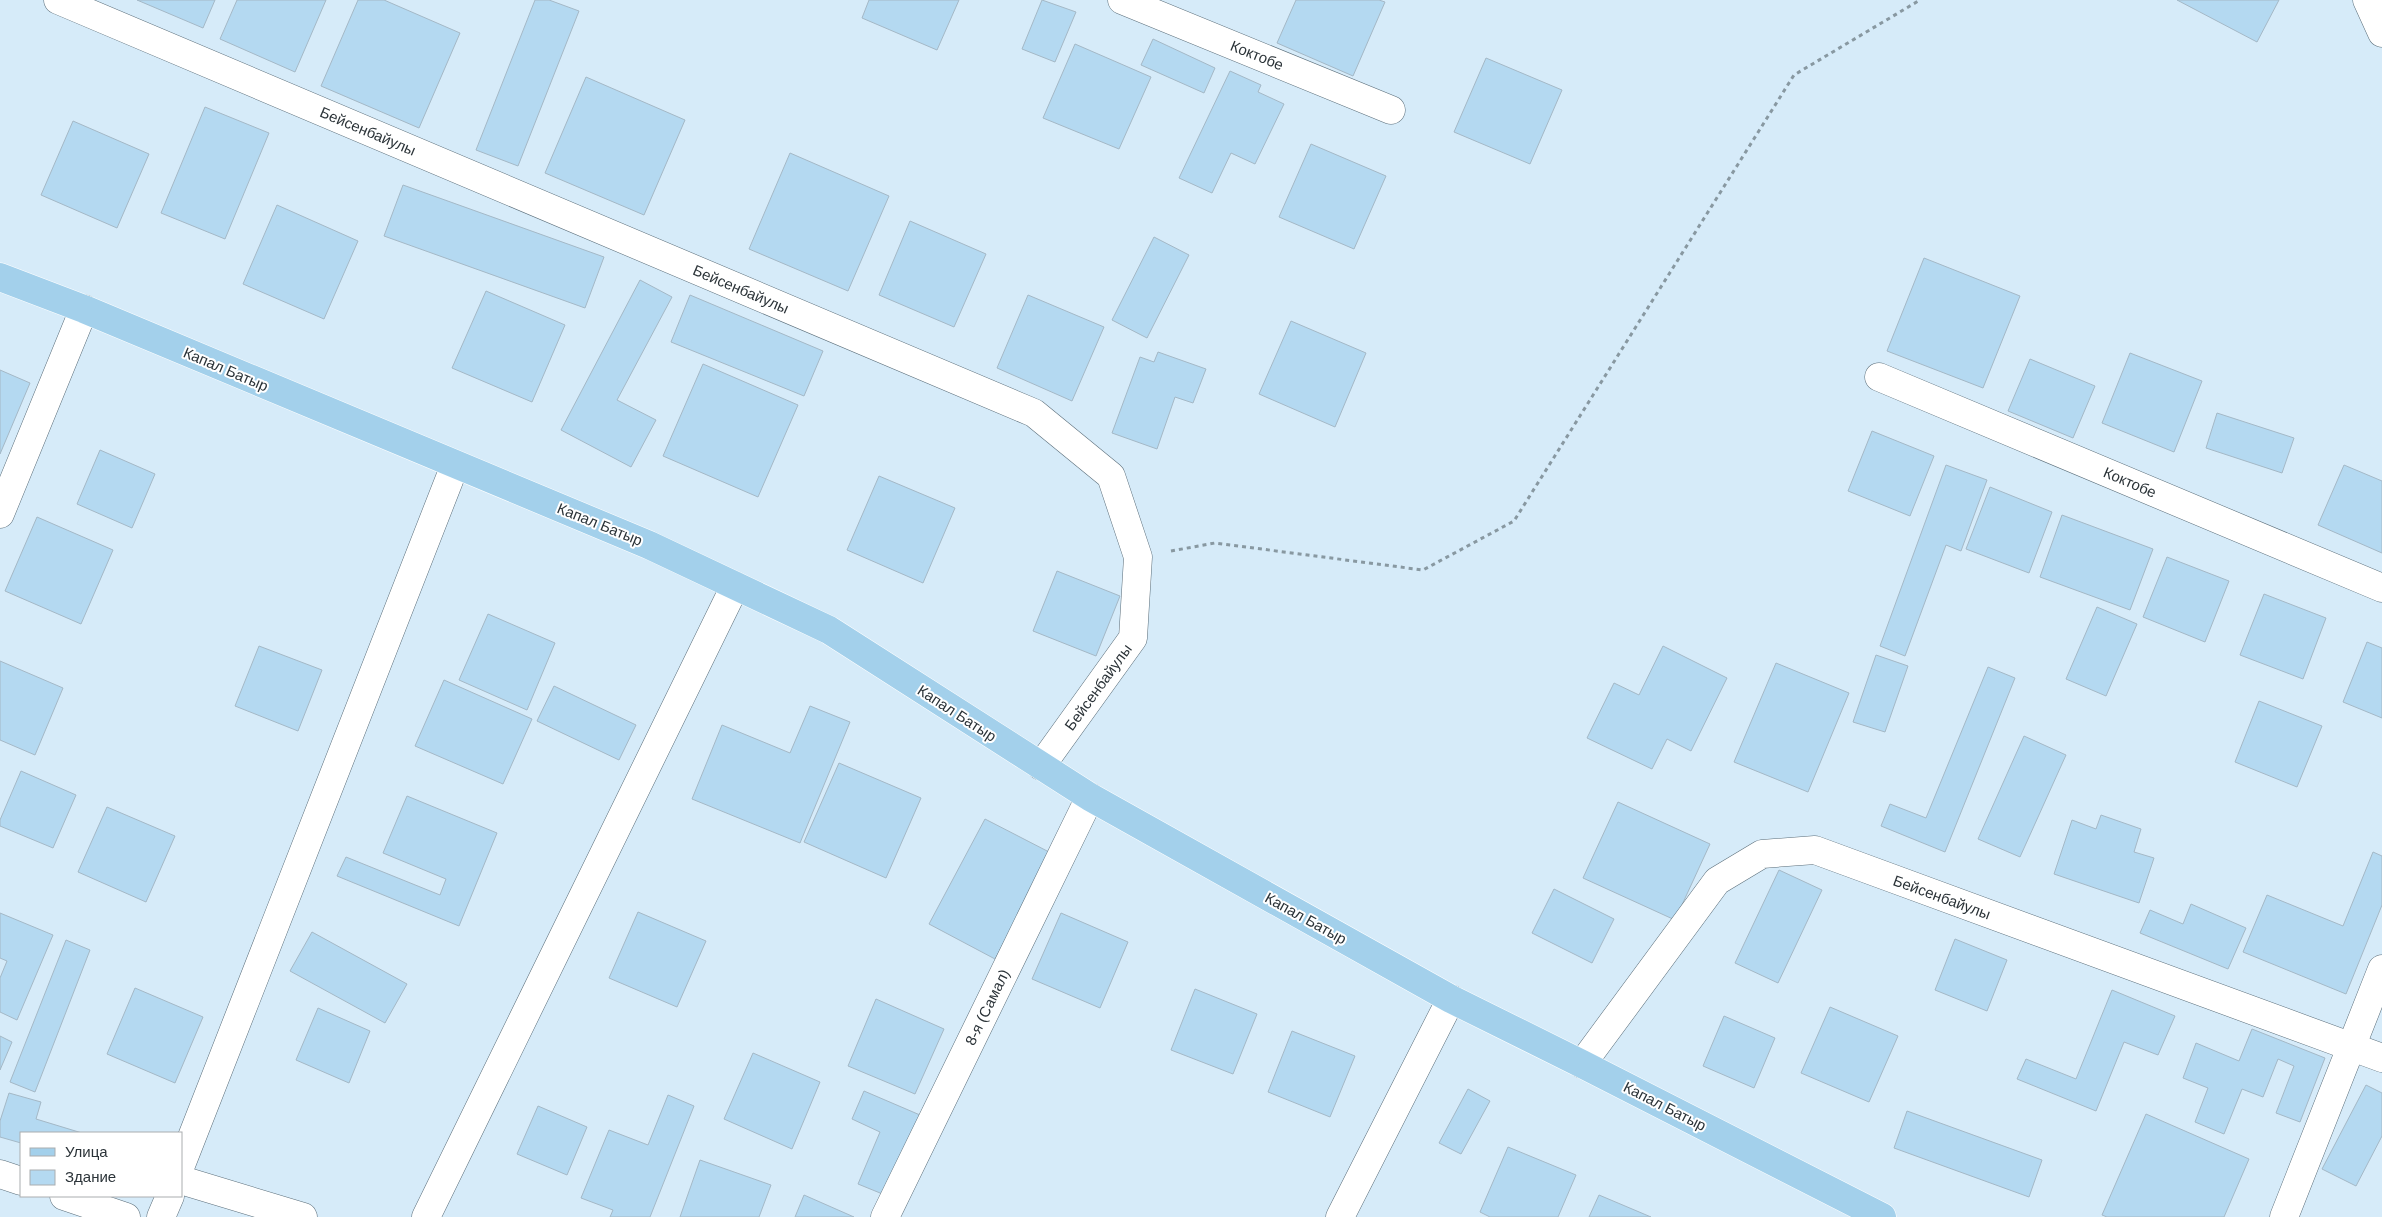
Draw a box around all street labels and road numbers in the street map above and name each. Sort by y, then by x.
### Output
street label: Коктобе [1228,37,1286,73]
street label: Бейсенбайулы [318,103,418,159]
street label: Бейсенбайулы [691,261,791,317]
street label: Капал Батыр [181,344,271,394]
street label: Коктобе [2101,463,2159,501]
street label: Капал Батыр [555,499,645,549]
street label: Бейсенбайулы [1061,641,1135,733]
street label: Капал Батыр [914,681,1000,745]
street label: Бейсенбайулы [1891,872,1993,922]
street label: Капал Батыр [1262,889,1350,947]
street label: 8-я (Самал) [961,966,1013,1048]
street label: Капал Батыр [1621,1078,1709,1134]

